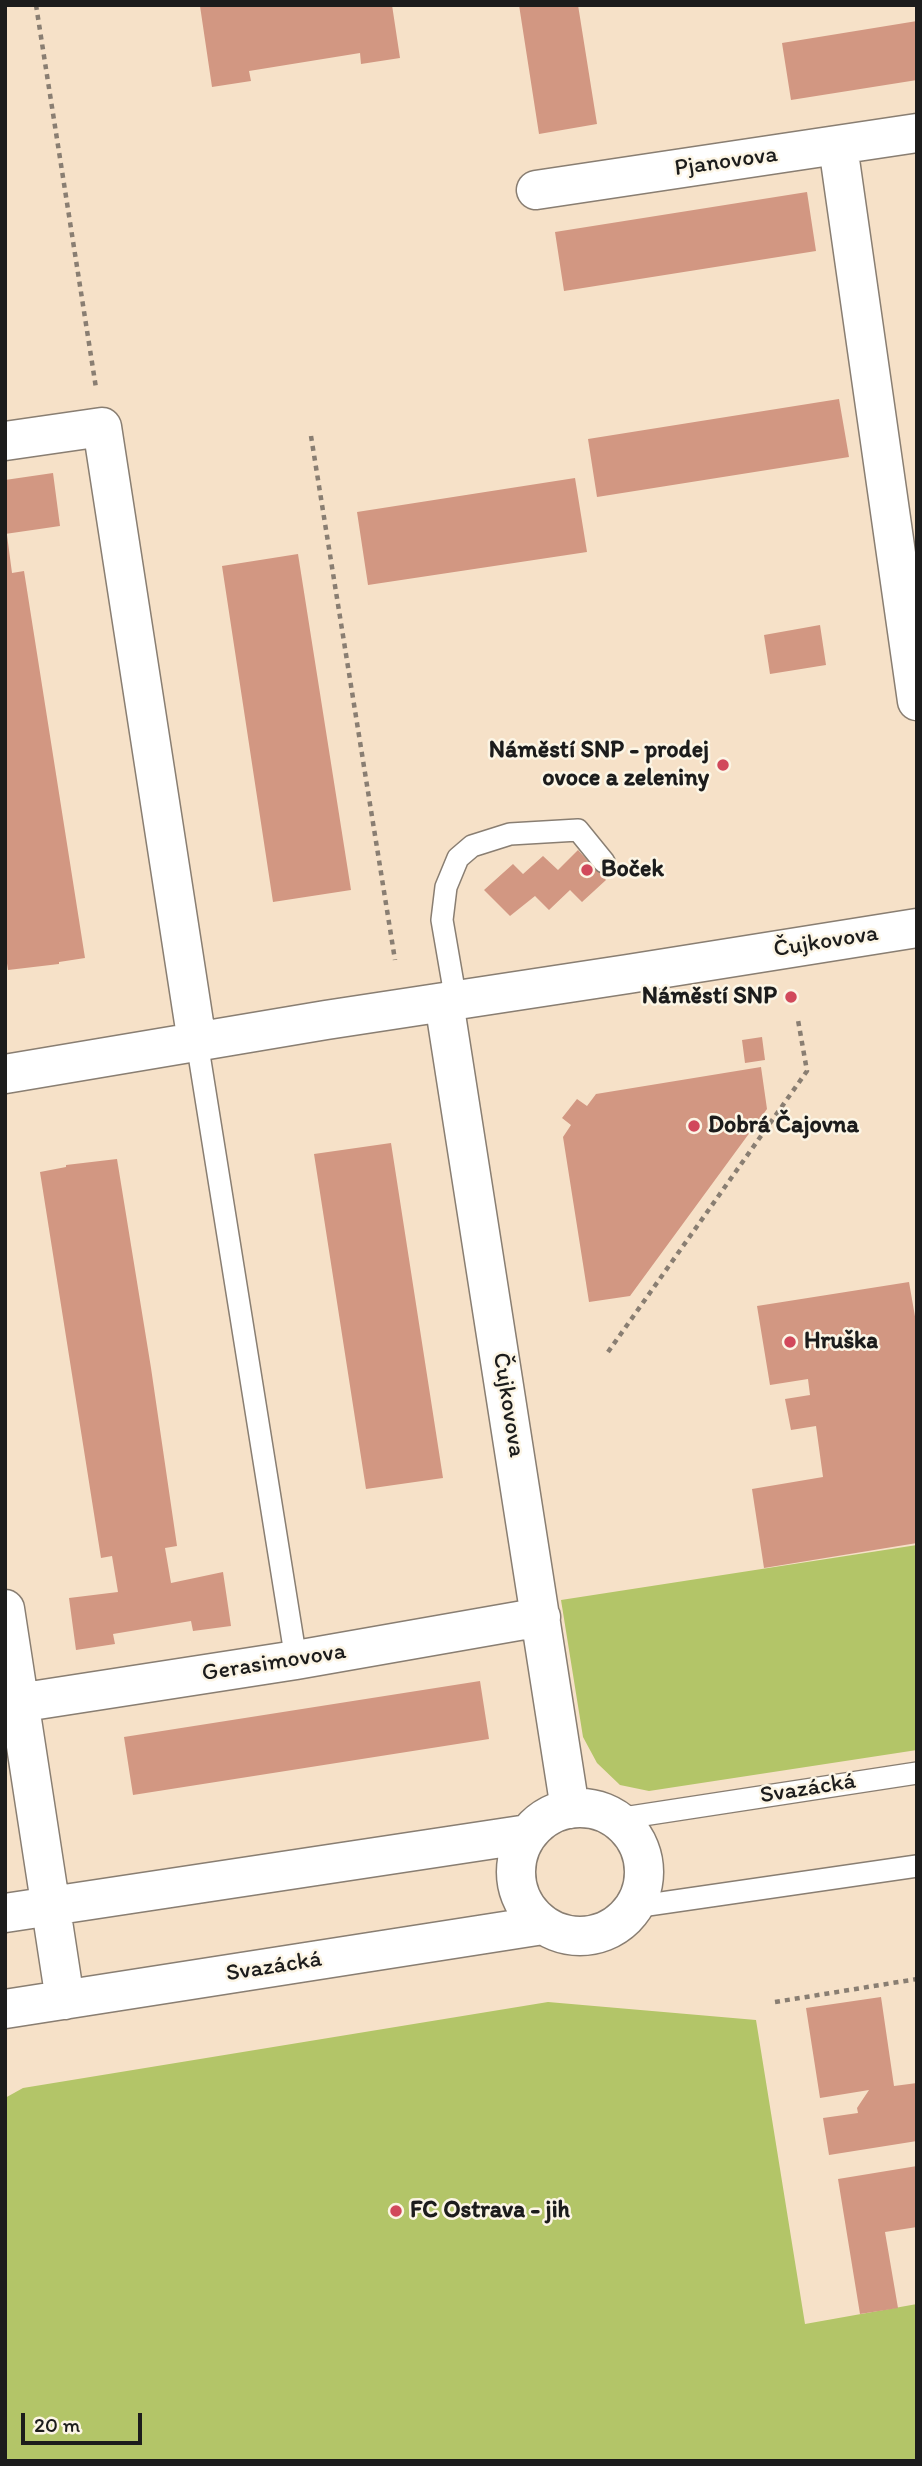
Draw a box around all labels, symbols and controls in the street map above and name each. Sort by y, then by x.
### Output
street label: Pjanovova [673,141,779,183]
place label: Náměstí SNP - prodej ovoce a zeleniny [489,737,709,793]
marker: Náměstí SNP - prodej ovoce a zeleniny [715,757,731,773]
place label: Boček [601,856,664,884]
marker: Boček [579,862,595,878]
street label: Čujkovova [771,919,881,965]
place label: Náměstí SNP [642,983,777,1011]
marker: Náměstí SNP [783,989,799,1005]
place label: Dobrá Čajovna [708,1112,859,1140]
marker: Dobrá Čajovna [686,1118,702,1134]
place label: Hruška [804,1328,878,1356]
marker: Hruška [782,1334,798,1350]
street label: Čujkovova [485,1350,531,1460]
street label: Gerasimovova [200,1637,348,1689]
street label: Svazácká [758,1767,858,1811]
street label: Svazácká [224,1945,324,1989]
place label: FC Ostrava - jih [410,2197,570,2225]
marker: FC Ostrava - jih [388,2203,404,2219]
scale bar [24,2400,145,2444]
text: 20 m [34,2412,80,2437]

